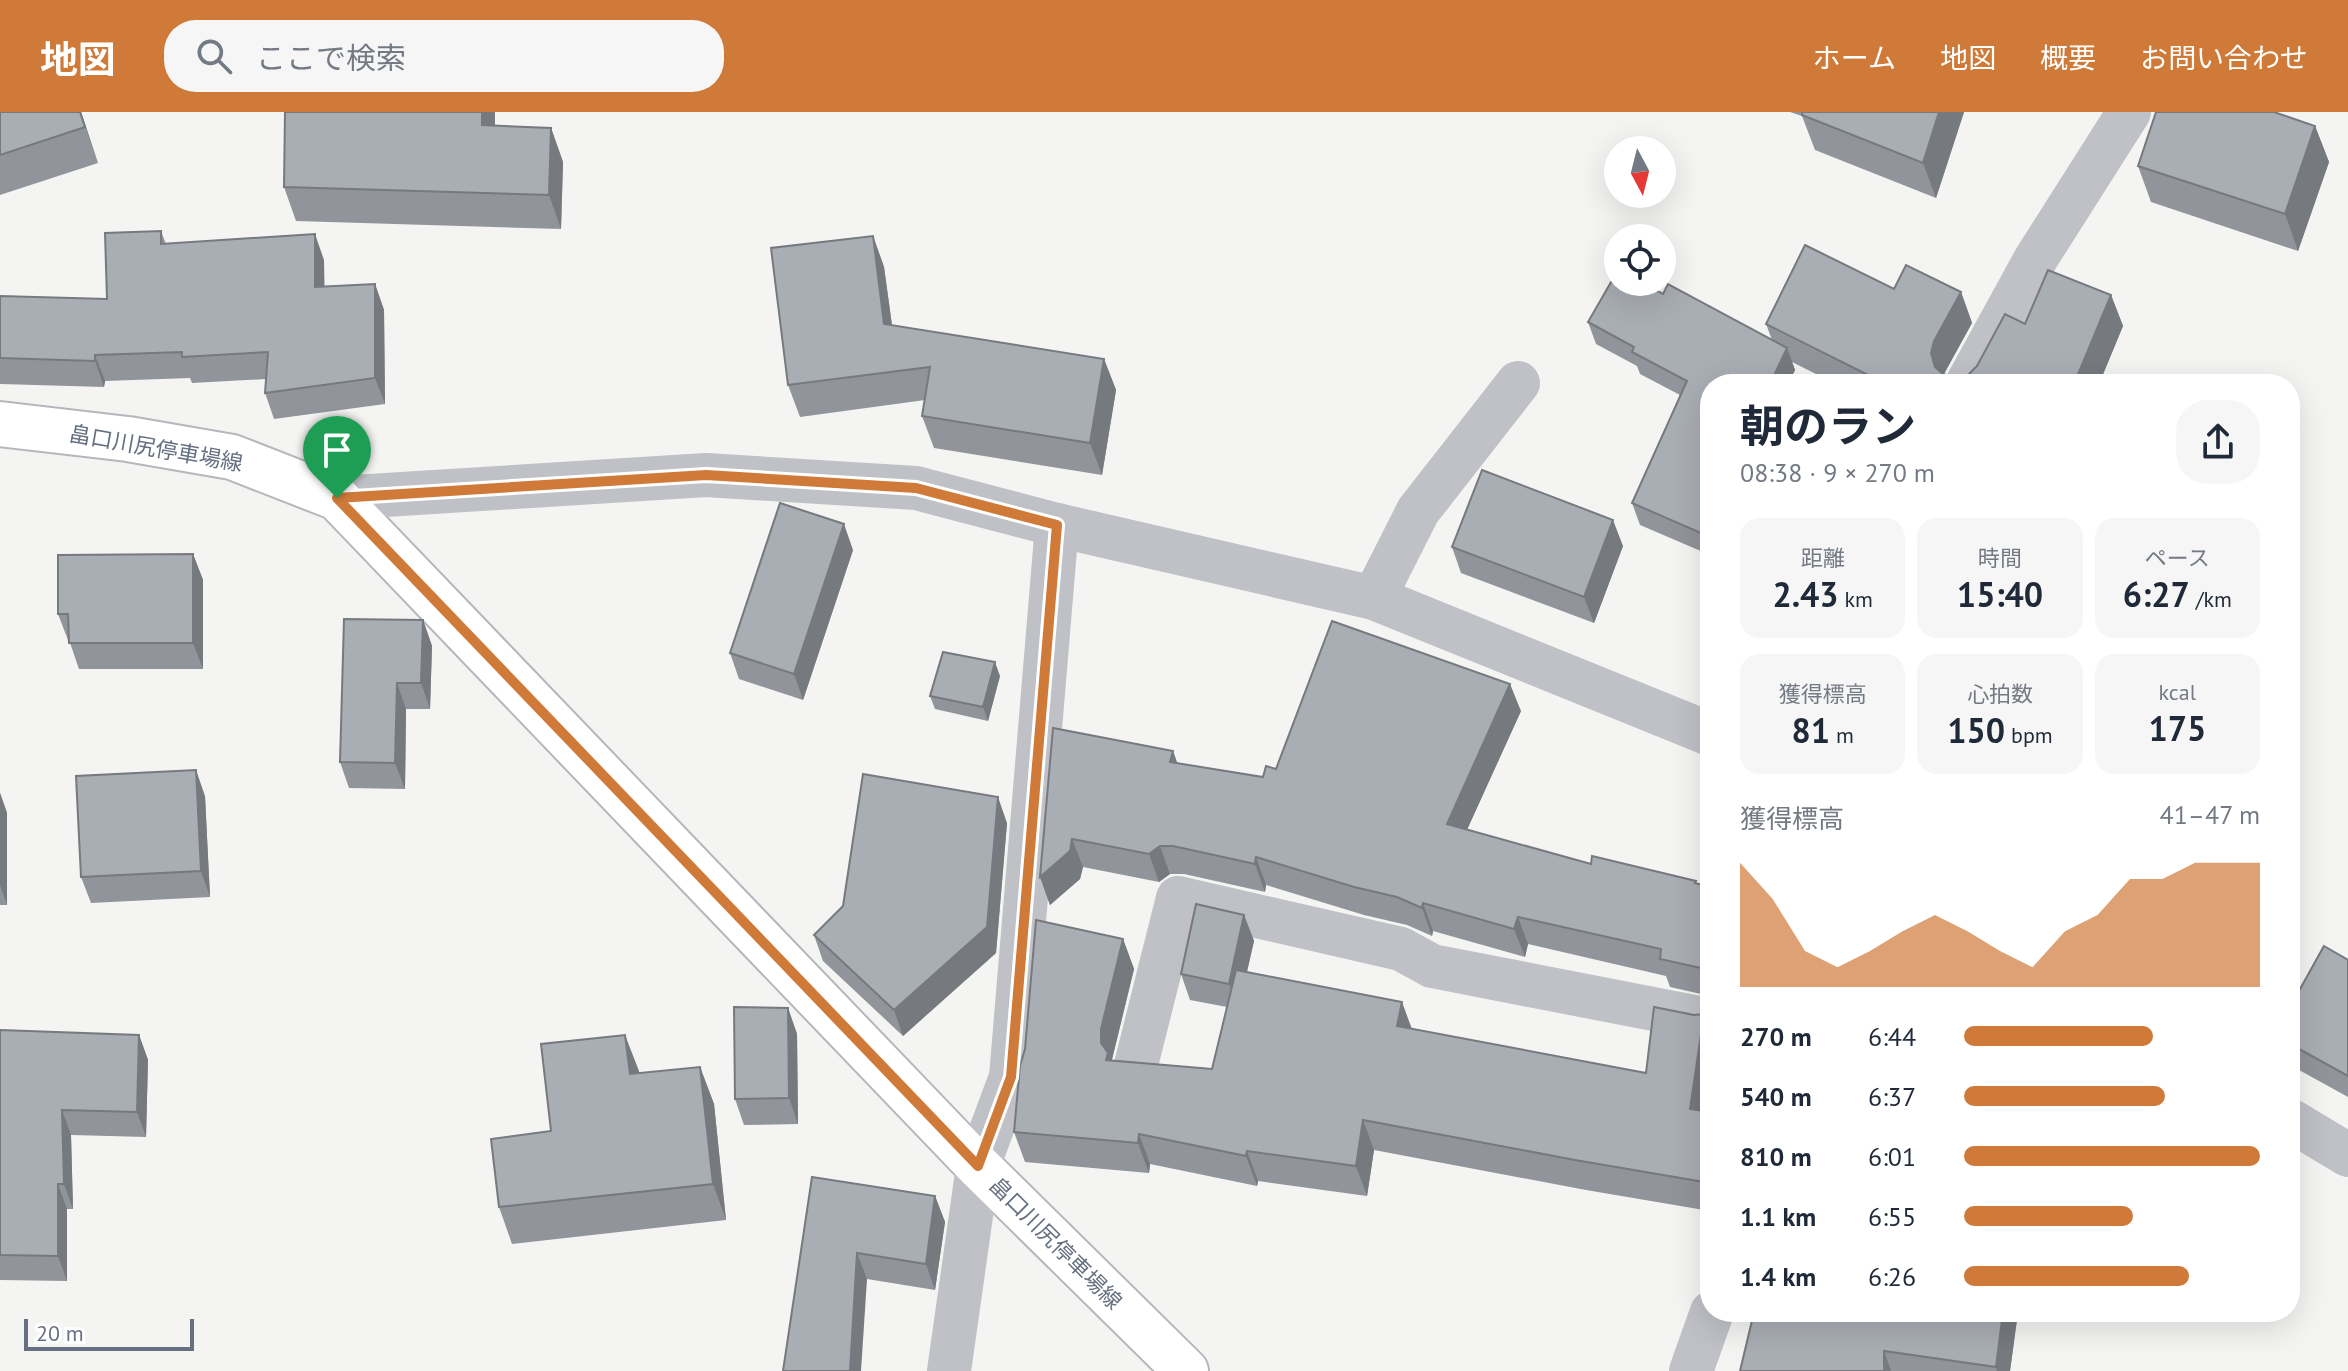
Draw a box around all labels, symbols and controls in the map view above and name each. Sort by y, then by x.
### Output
search box [164,20,724,92]
text: 地図 [40,34,116,83]
icon: search [192,34,236,78]
text: ここで検索 [256,38,406,77]
text: ホーム [1813,39,1896,76]
text: 地図 [1940,39,1996,76]
text: 概要 [2040,39,2096,76]
text: お問い合わせ [2140,39,2308,76]
north arrow [1604,136,1676,208]
map controls [1604,136,1676,296]
button: locate [1604,224,1676,296]
text: 朝のラン [1740,397,1916,454]
button: share [2176,400,2260,484]
pin [303,416,371,498]
street label: 畠口川尻停車場線 [67,419,245,477]
icon: arrive [315,428,359,472]
text: 08:38 · 9 × 270 m [1740,456,1935,489]
text: 距離 [1801,544,1845,572]
text: 時間 [1978,544,2022,572]
text: ペース [2145,544,2210,572]
text: 2.43 [1772,572,1839,616]
text: 15:40 [1957,572,2043,616]
text: 6:27 [2123,572,2190,616]
text: km [1839,585,1873,613]
text: /km [2190,585,2232,613]
text: kcal [2159,678,2196,706]
text: 獲得標高 [1779,680,1867,708]
text: 心拍数 [1967,680,2033,708]
text: 175 [2148,706,2206,750]
text: 81 [1792,708,1830,752]
text: 150 [1947,708,2005,752]
text: m [1830,721,1854,749]
text: bpm [2005,721,2053,749]
text: 41–47 m [2160,798,2260,831]
text: 獲得標高 [1740,802,1844,835]
text: 270 m [1740,1020,1812,1053]
text: 6:44 [1868,1020,1916,1053]
text: 540 m [1740,1080,1812,1113]
text: 6:37 [1868,1080,1916,1113]
text: 810 m [1740,1140,1812,1173]
text: 6:01 [1868,1140,1916,1173]
street label: 畠口川尻停車場線 [984,1171,1128,1315]
text: 1.1 km [1740,1200,1816,1233]
text: 6:55 [1868,1200,1916,1233]
text: 1.4 km [1740,1260,1816,1293]
text: 6:26 [1868,1260,1916,1293]
scale bar [24,1315,194,1351]
text: 20 m [36,1319,84,1347]

